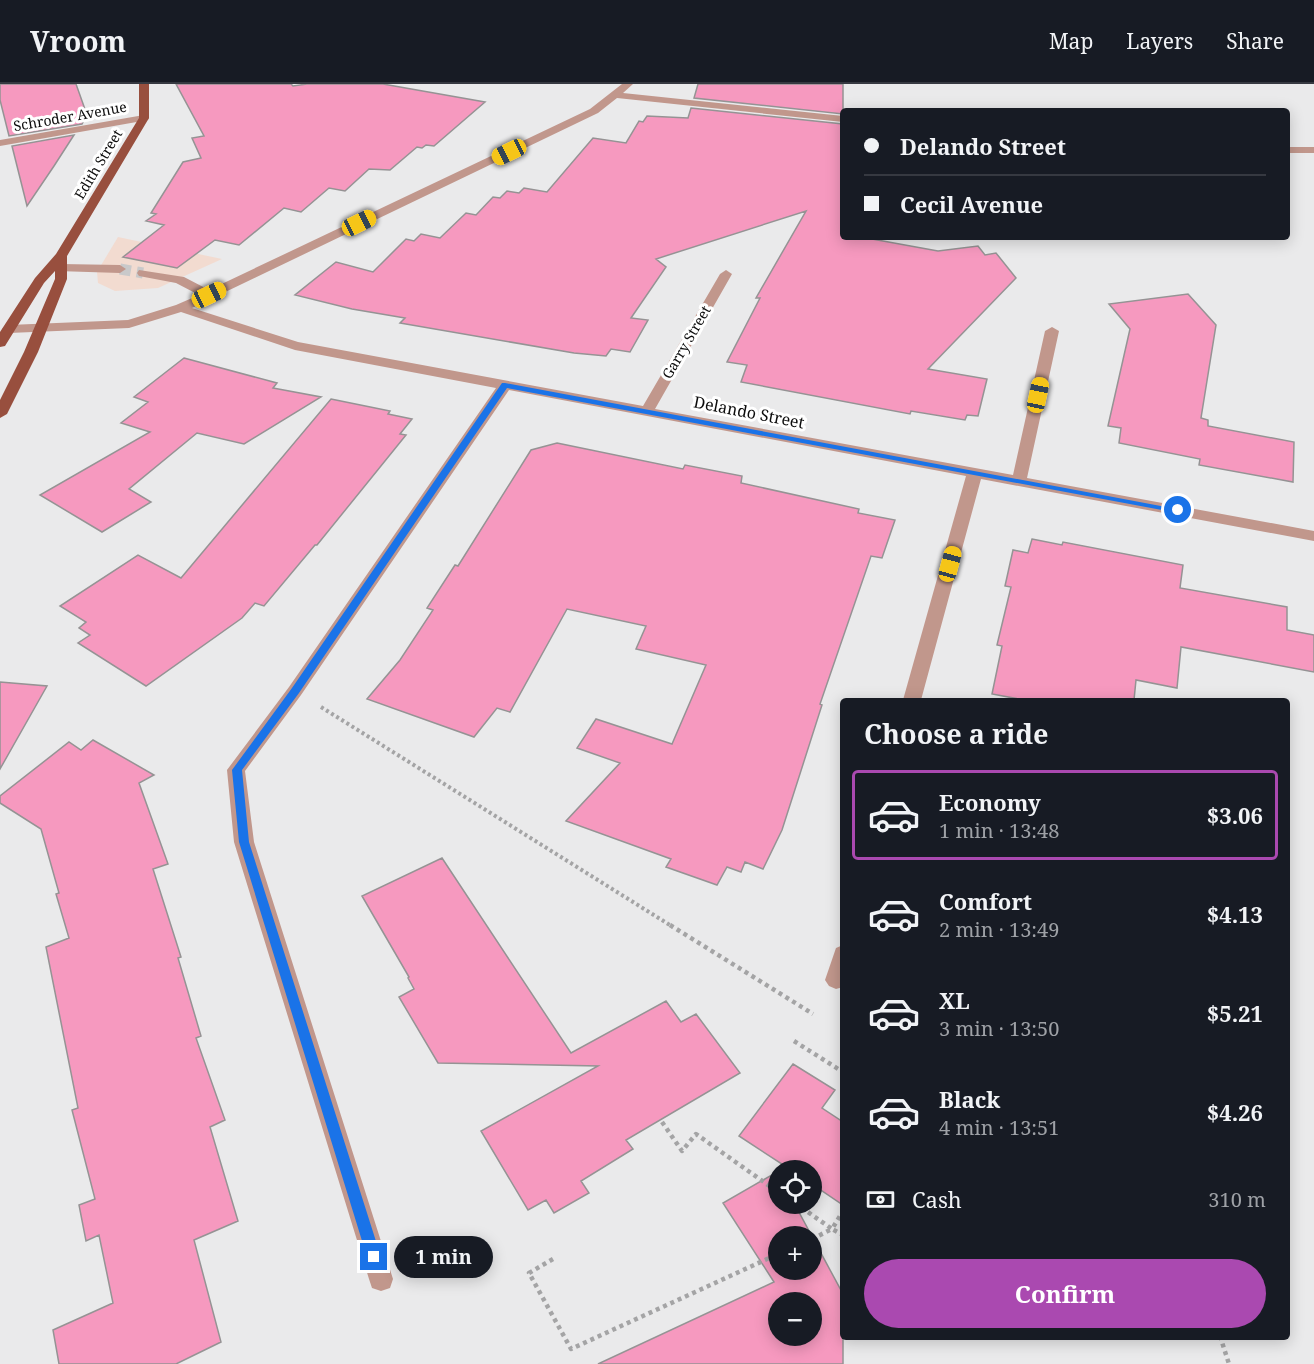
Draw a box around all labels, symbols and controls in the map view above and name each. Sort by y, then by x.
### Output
text: Vroom [30,22,126,60]
text: Map [1049,27,1093,55]
text: Layers [1126,27,1193,55]
text: Share [1226,27,1284,55]
street label: Schroder Avenue [12,97,128,135]
street label: Edith Street [70,125,126,202]
text: Delando Street [900,131,1066,161]
car [489,136,529,168]
text: Cecil Avenue [900,189,1043,219]
car [339,207,379,239]
car [189,279,229,311]
street label: Garry Street [657,302,715,382]
car [1025,376,1051,414]
street label: Delando Street [692,390,807,434]
route start [1164,496,1191,523]
car [937,544,963,584]
text: Choose a ride [864,715,1049,752]
text: Economy [939,787,1041,817]
icon: car [867,788,921,842]
text: $3.06 [1207,800,1263,830]
text: 1 min · 13:48 [939,817,1059,844]
text: Comfort [939,886,1032,916]
icon: car [867,887,921,941]
text: $4.13 [1207,899,1263,929]
text: 2 min · 13:49 [939,916,1059,943]
text: XL [939,985,970,1015]
icon: car [867,986,921,1040]
text: $5.21 [1207,998,1263,1028]
text: 3 min · 13:50 [939,1015,1059,1042]
text: Black [939,1084,1000,1114]
icon: car [867,1085,921,1139]
text: $4.26 [1207,1097,1263,1127]
text: 4 min · 13:51 [939,1114,1059,1141]
map controls [768,1160,822,1346]
button: locate [768,1160,822,1214]
icon: cash [864,1183,897,1216]
text: Cash [912,1184,962,1214]
text: 310 m [1208,1186,1266,1213]
button: + [768,1226,822,1280]
callout: 1 min [395,1236,494,1278]
route end [360,1243,387,1270]
text: 1 min [415,1243,472,1270]
button: Confirm [864,1259,1266,1328]
button: − [768,1292,822,1346]

